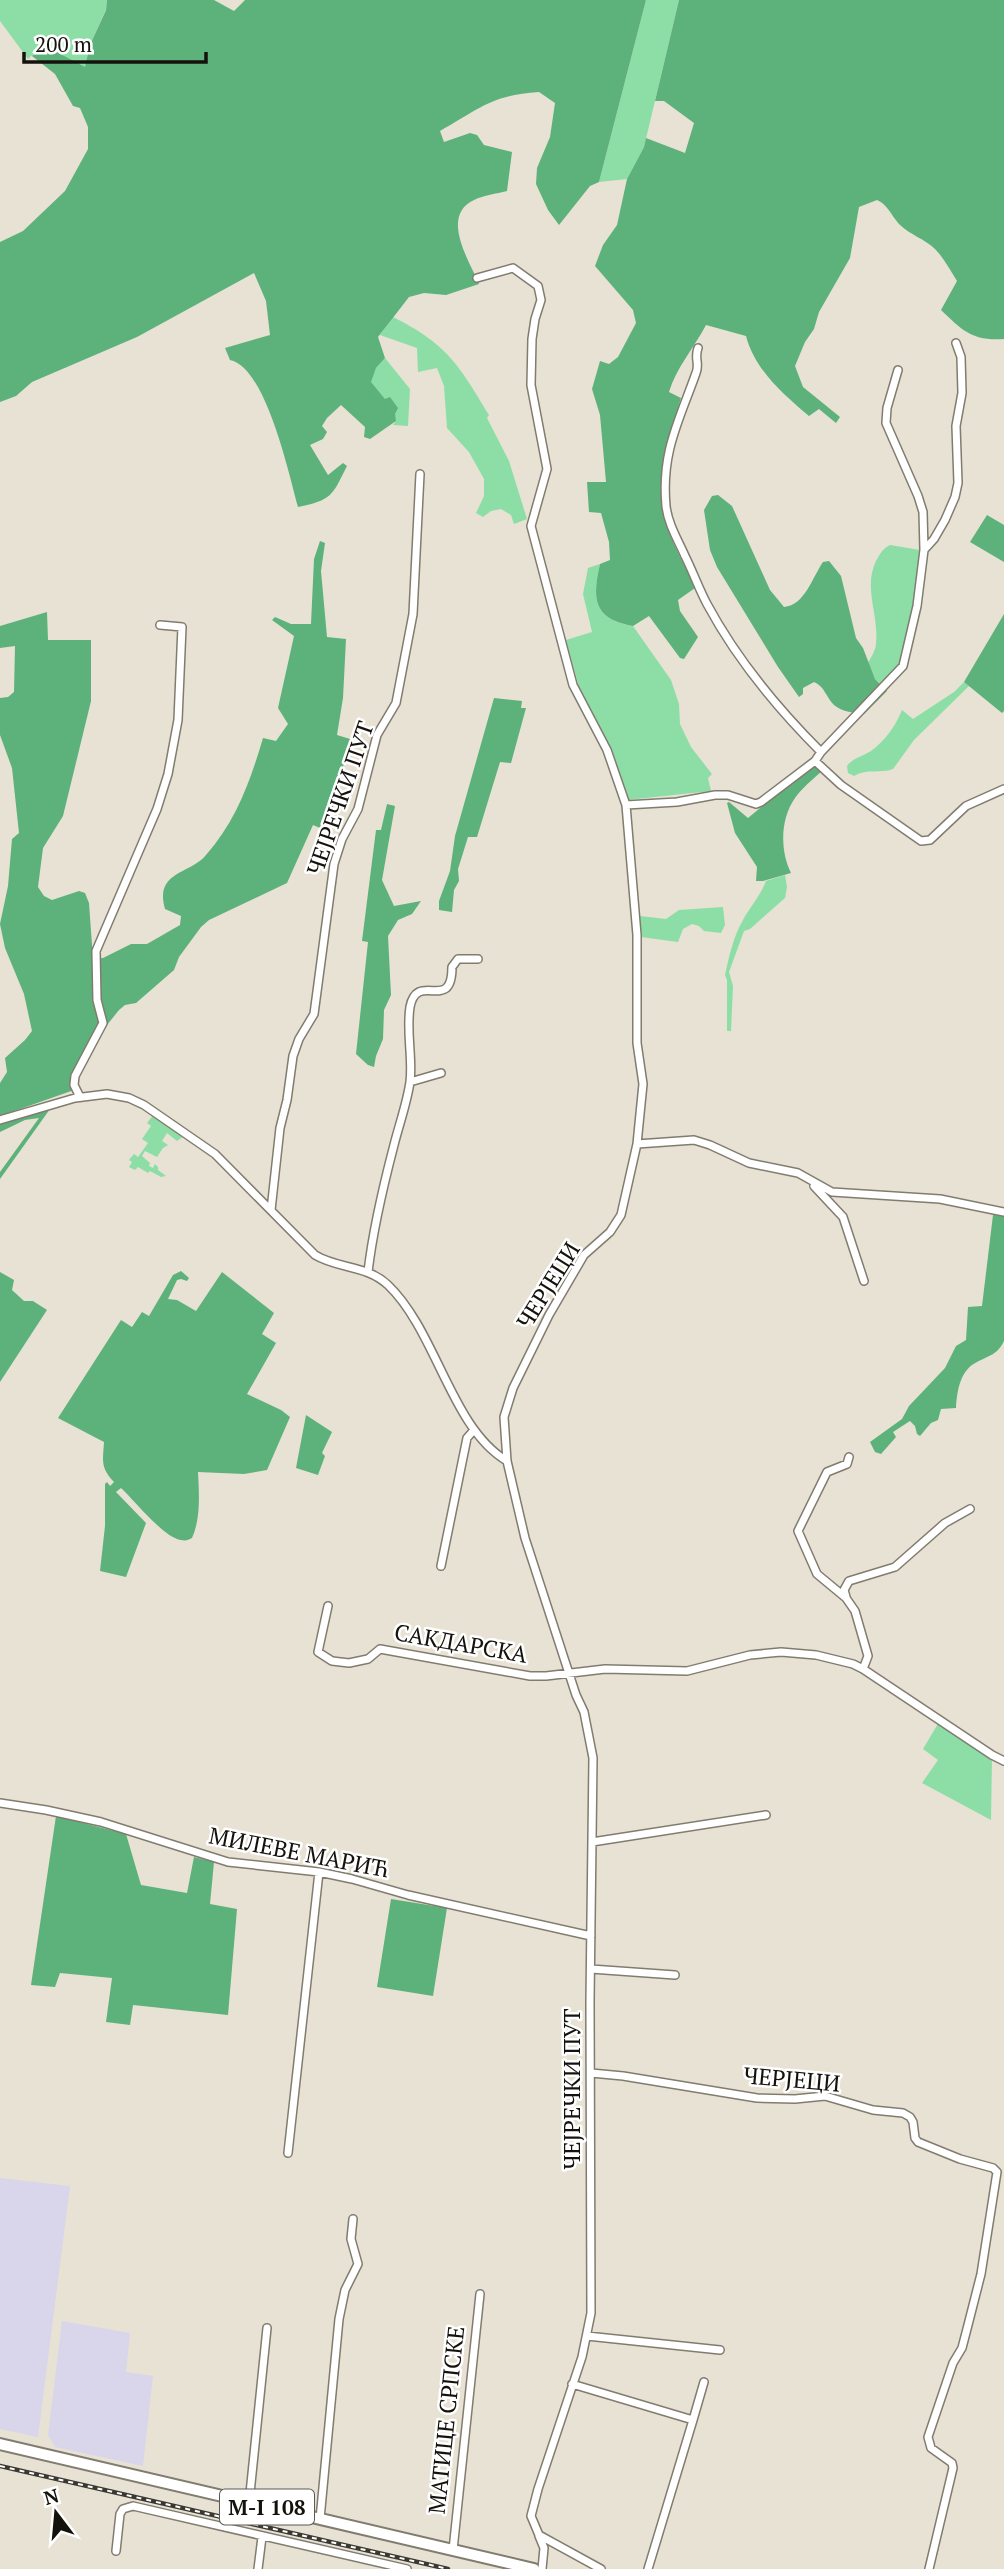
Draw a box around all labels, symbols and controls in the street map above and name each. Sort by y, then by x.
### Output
scale bar [24,21,206,65]
text: 200 m [35,30,92,58]
street label: ЧЕЈРЕЧКИ ПУТ [299,717,381,879]
street label: ЧЕРЈЕЦИ [509,1236,587,1334]
street label: САКДАРСКА [392,1616,530,1670]
street label: МИЛЕВЕ МAРИЋ [206,1819,392,1885]
street label: ЧЕЈРЕЧКИ ПУТ [556,2009,587,2169]
street label: ЧЕРЈЕЦИ [742,2059,842,2099]
street label: МАТИЦЕ СРПСКЕ [421,2324,471,2516]
north arrow [21,2478,91,2548]
text: N [41,2482,62,2510]
road number: M-I 108 [220,2490,314,2524]

